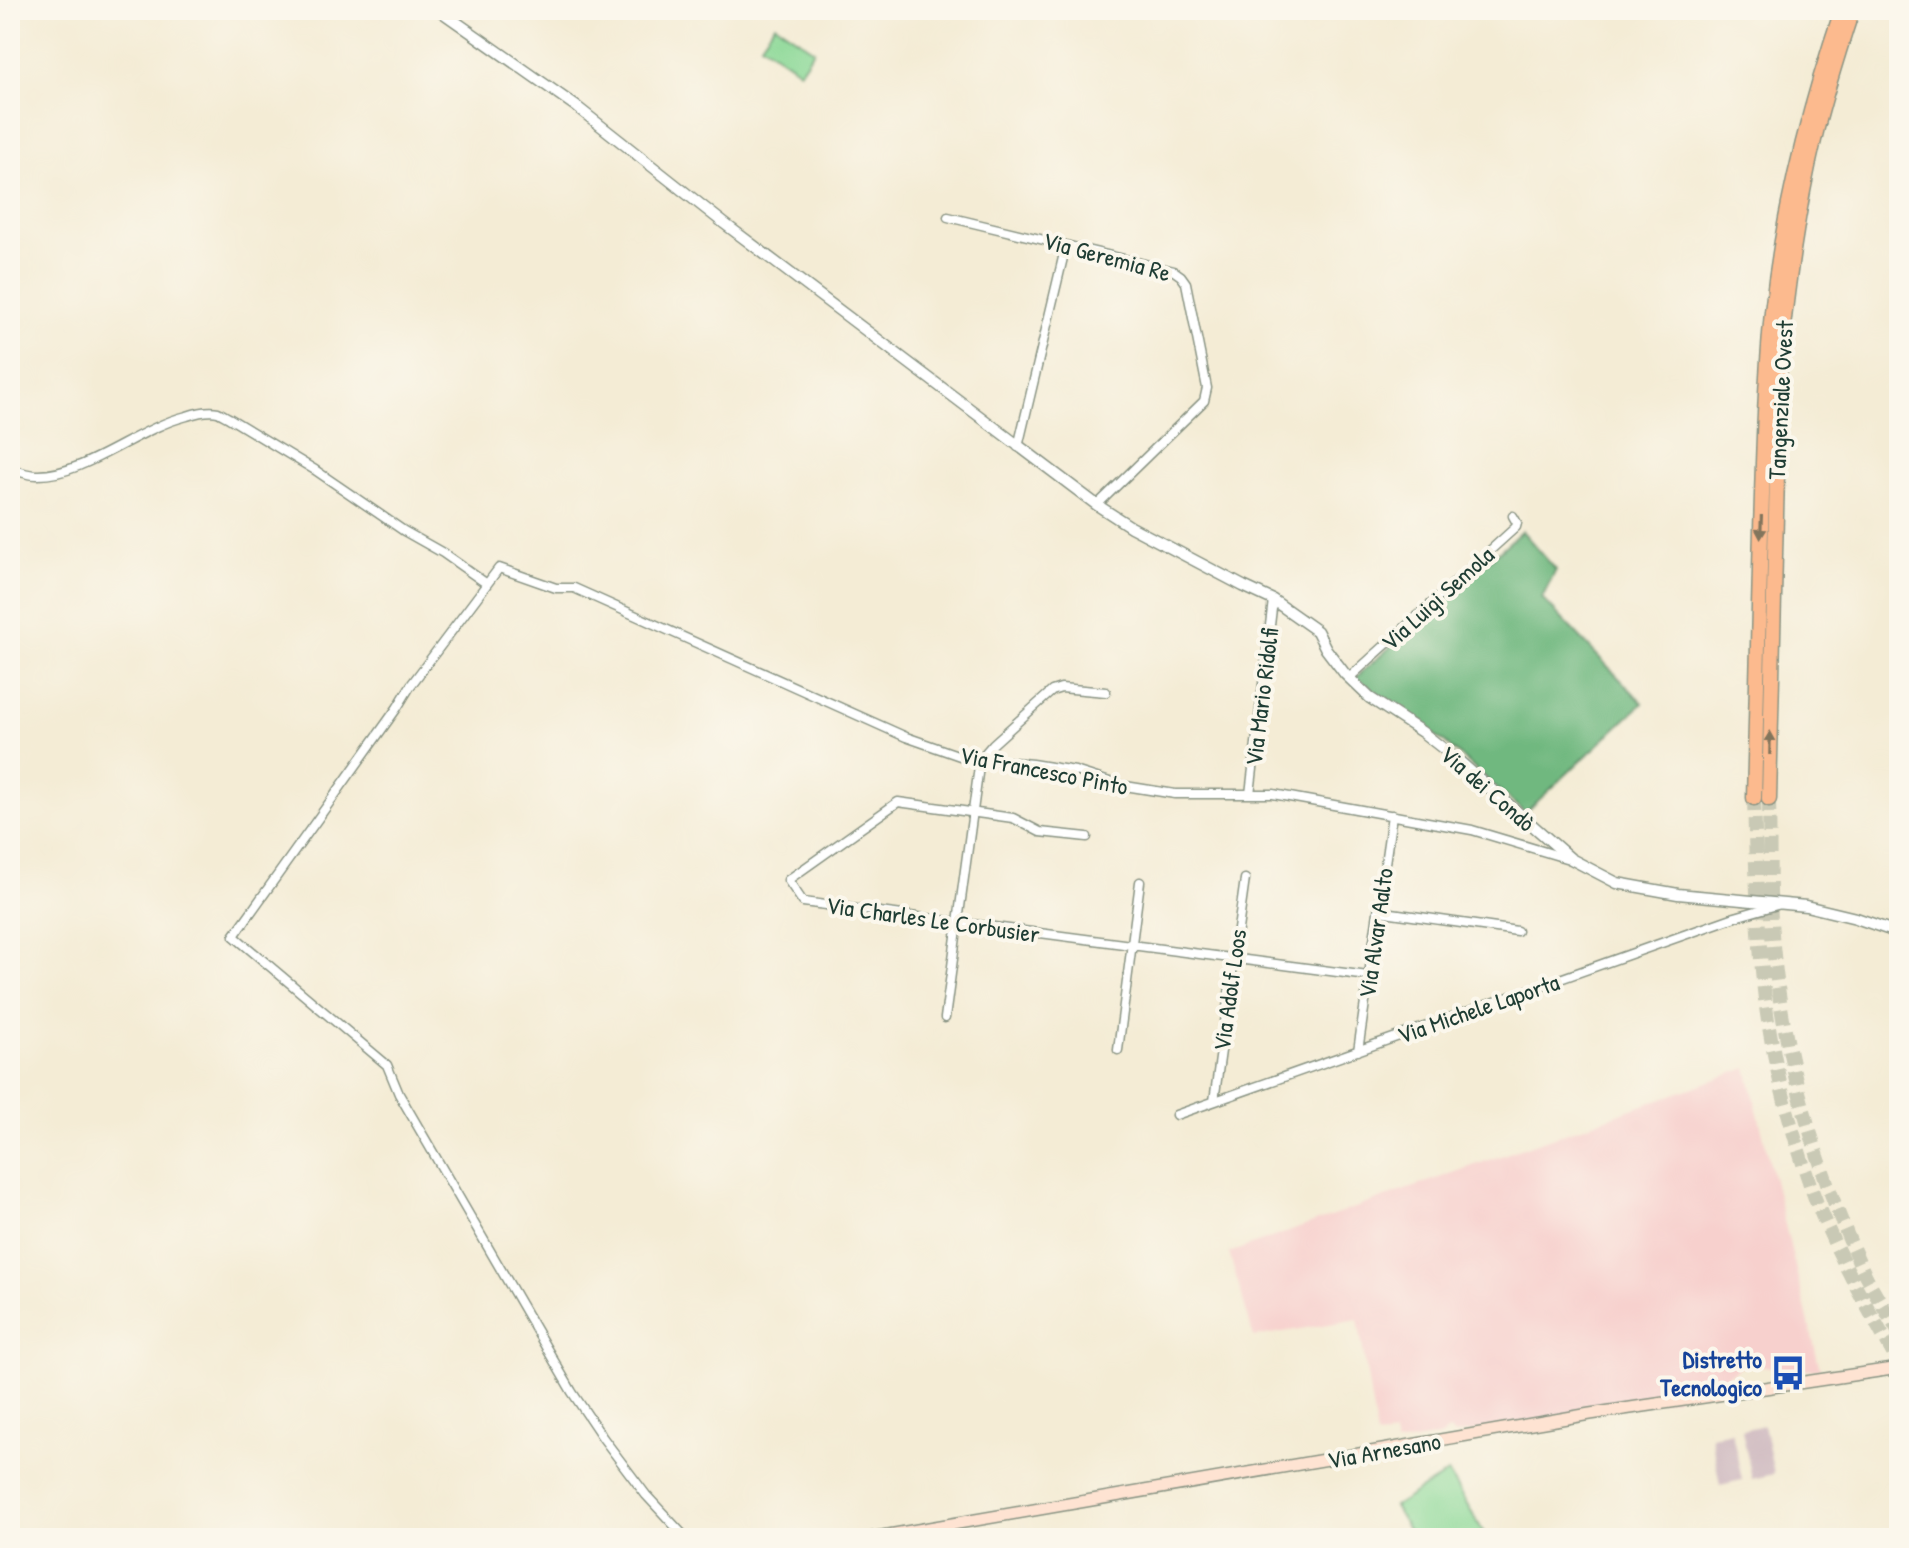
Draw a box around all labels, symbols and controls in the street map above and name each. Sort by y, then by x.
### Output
street label: Via Geremia Re [1040,224,1175,288]
street label: Tangenziale Ovest [1760,319,1800,480]
one-way arrow [1755,515,1768,540]
street label: Via Luigi Semola [1374,539,1500,657]
street label: Via Mario Ridolfi [1237,626,1285,768]
one-way arrow [1764,730,1776,755]
street label: Via Francesco Pinto [957,738,1131,802]
street label: Via dei Condò [1434,738,1543,838]
street label: Via Alvar Aalto [1350,866,1400,1000]
street label: Via Charles Le Corbusier [824,888,1042,950]
street label: Via Adolf Loos [1205,927,1253,1053]
street label: Via Michele Laporta [1393,965,1563,1051]
place label: Distretto Tecnologico [1659,1343,1762,1404]
bus stop icon: Distretto Tecnologico [1769,1354,1807,1392]
street label: Via Arnesano [1325,1424,1443,1476]

